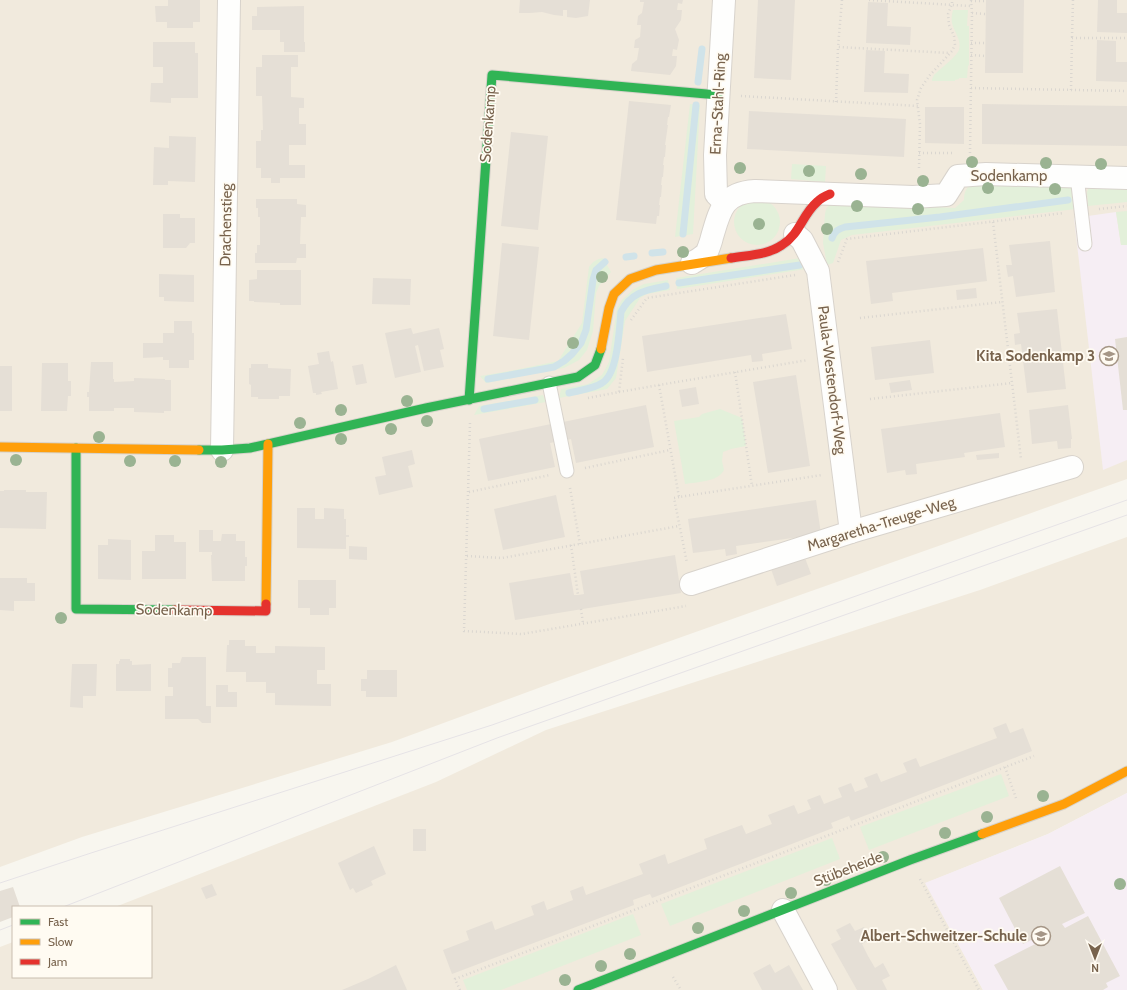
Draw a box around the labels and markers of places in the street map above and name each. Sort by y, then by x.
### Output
school or university icon: Kita Sodenkamp 3 [1098,345,1120,367]
place label: Kita Sodenkamp 3 [976,347,1095,365]
school or university icon: Albert-Schweitzer-Schule [1030,925,1052,947]
place label: Albert-Schweitzer-Schule [861,927,1027,945]

